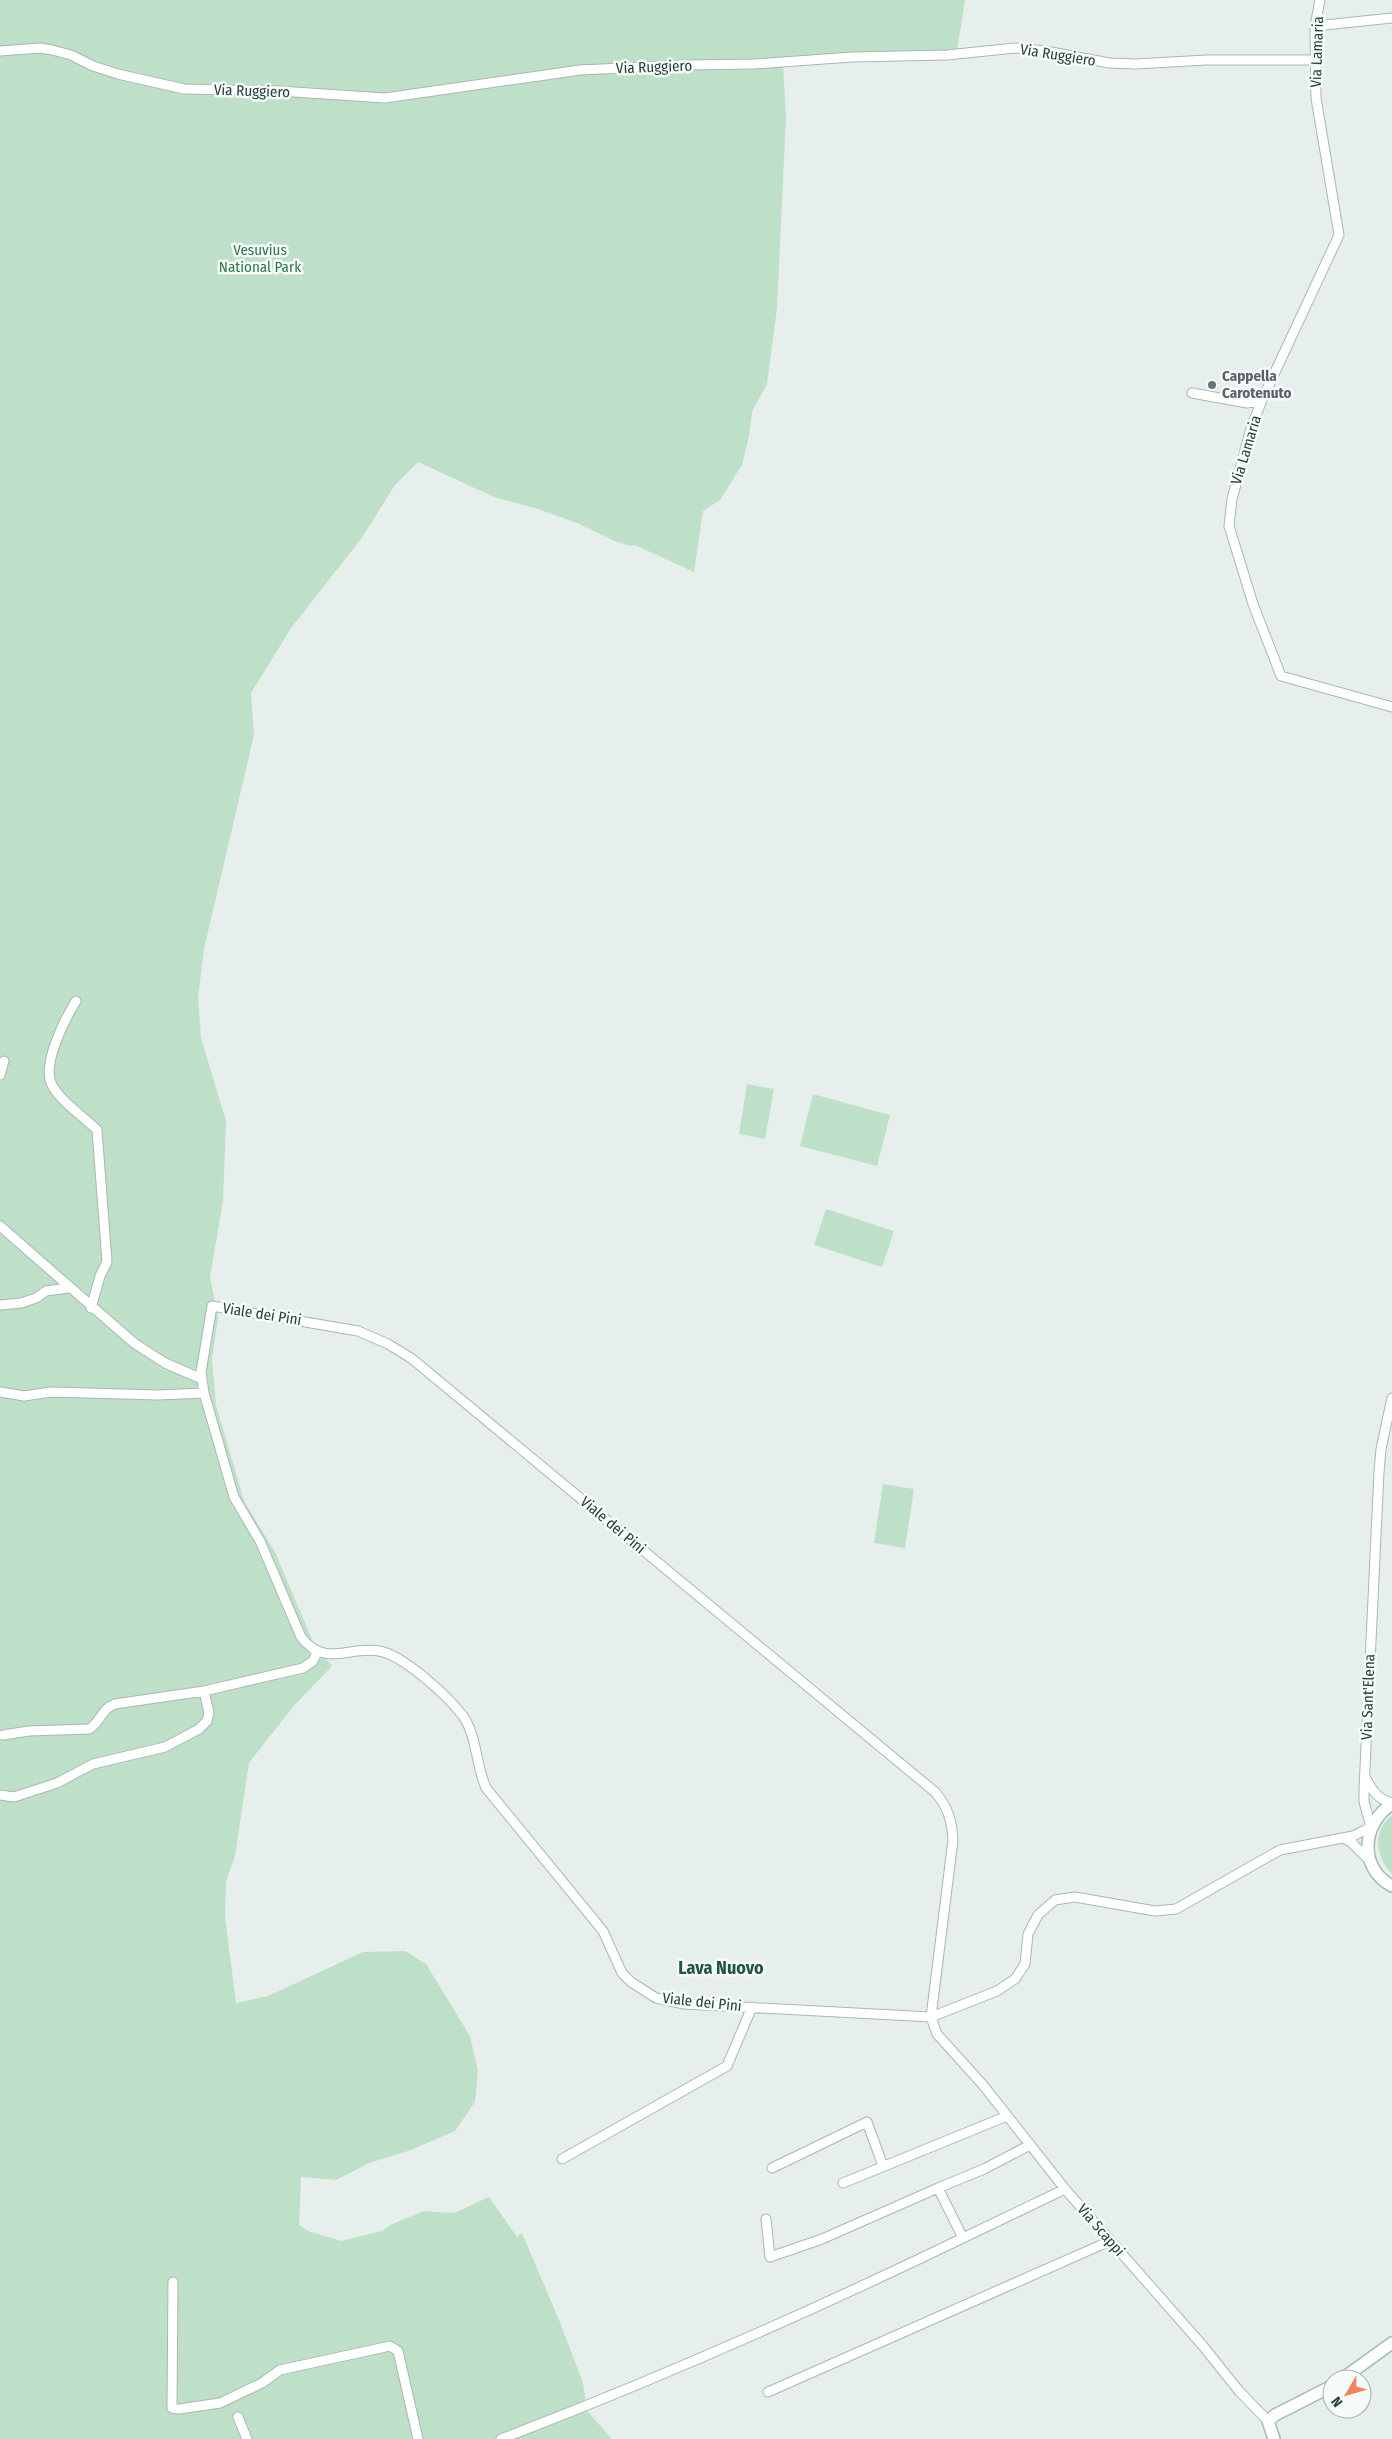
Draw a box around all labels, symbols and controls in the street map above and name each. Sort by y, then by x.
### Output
street label: Via Lamaria [1307,16,1327,88]
street label: Via Ruggiero [1019,40,1097,70]
street label: Via Ruggiero [616,57,693,77]
street label: Via Ruggiero [214,81,291,101]
park label: Vesuvius National Park [219,241,301,276]
place label: Cappella Carotenuto [1222,367,1292,402]
marker: Cappella Carotenuto [1206,379,1218,391]
street label: Via Lamaria [1227,413,1265,487]
street label: Viale dei Pini [221,1299,303,1329]
street label: Viale dei Pini [577,1493,649,1557]
street label: Via Sant'Elena [1358,1654,1378,1740]
district label: Lava Nuovo [678,1957,764,1979]
street label: Viale dei Pini [662,1989,742,2015]
street label: Via Scappi [1074,2200,1128,2260]
north arrow [1322,2369,1372,2419]
text: N [1328,2393,1346,2410]

